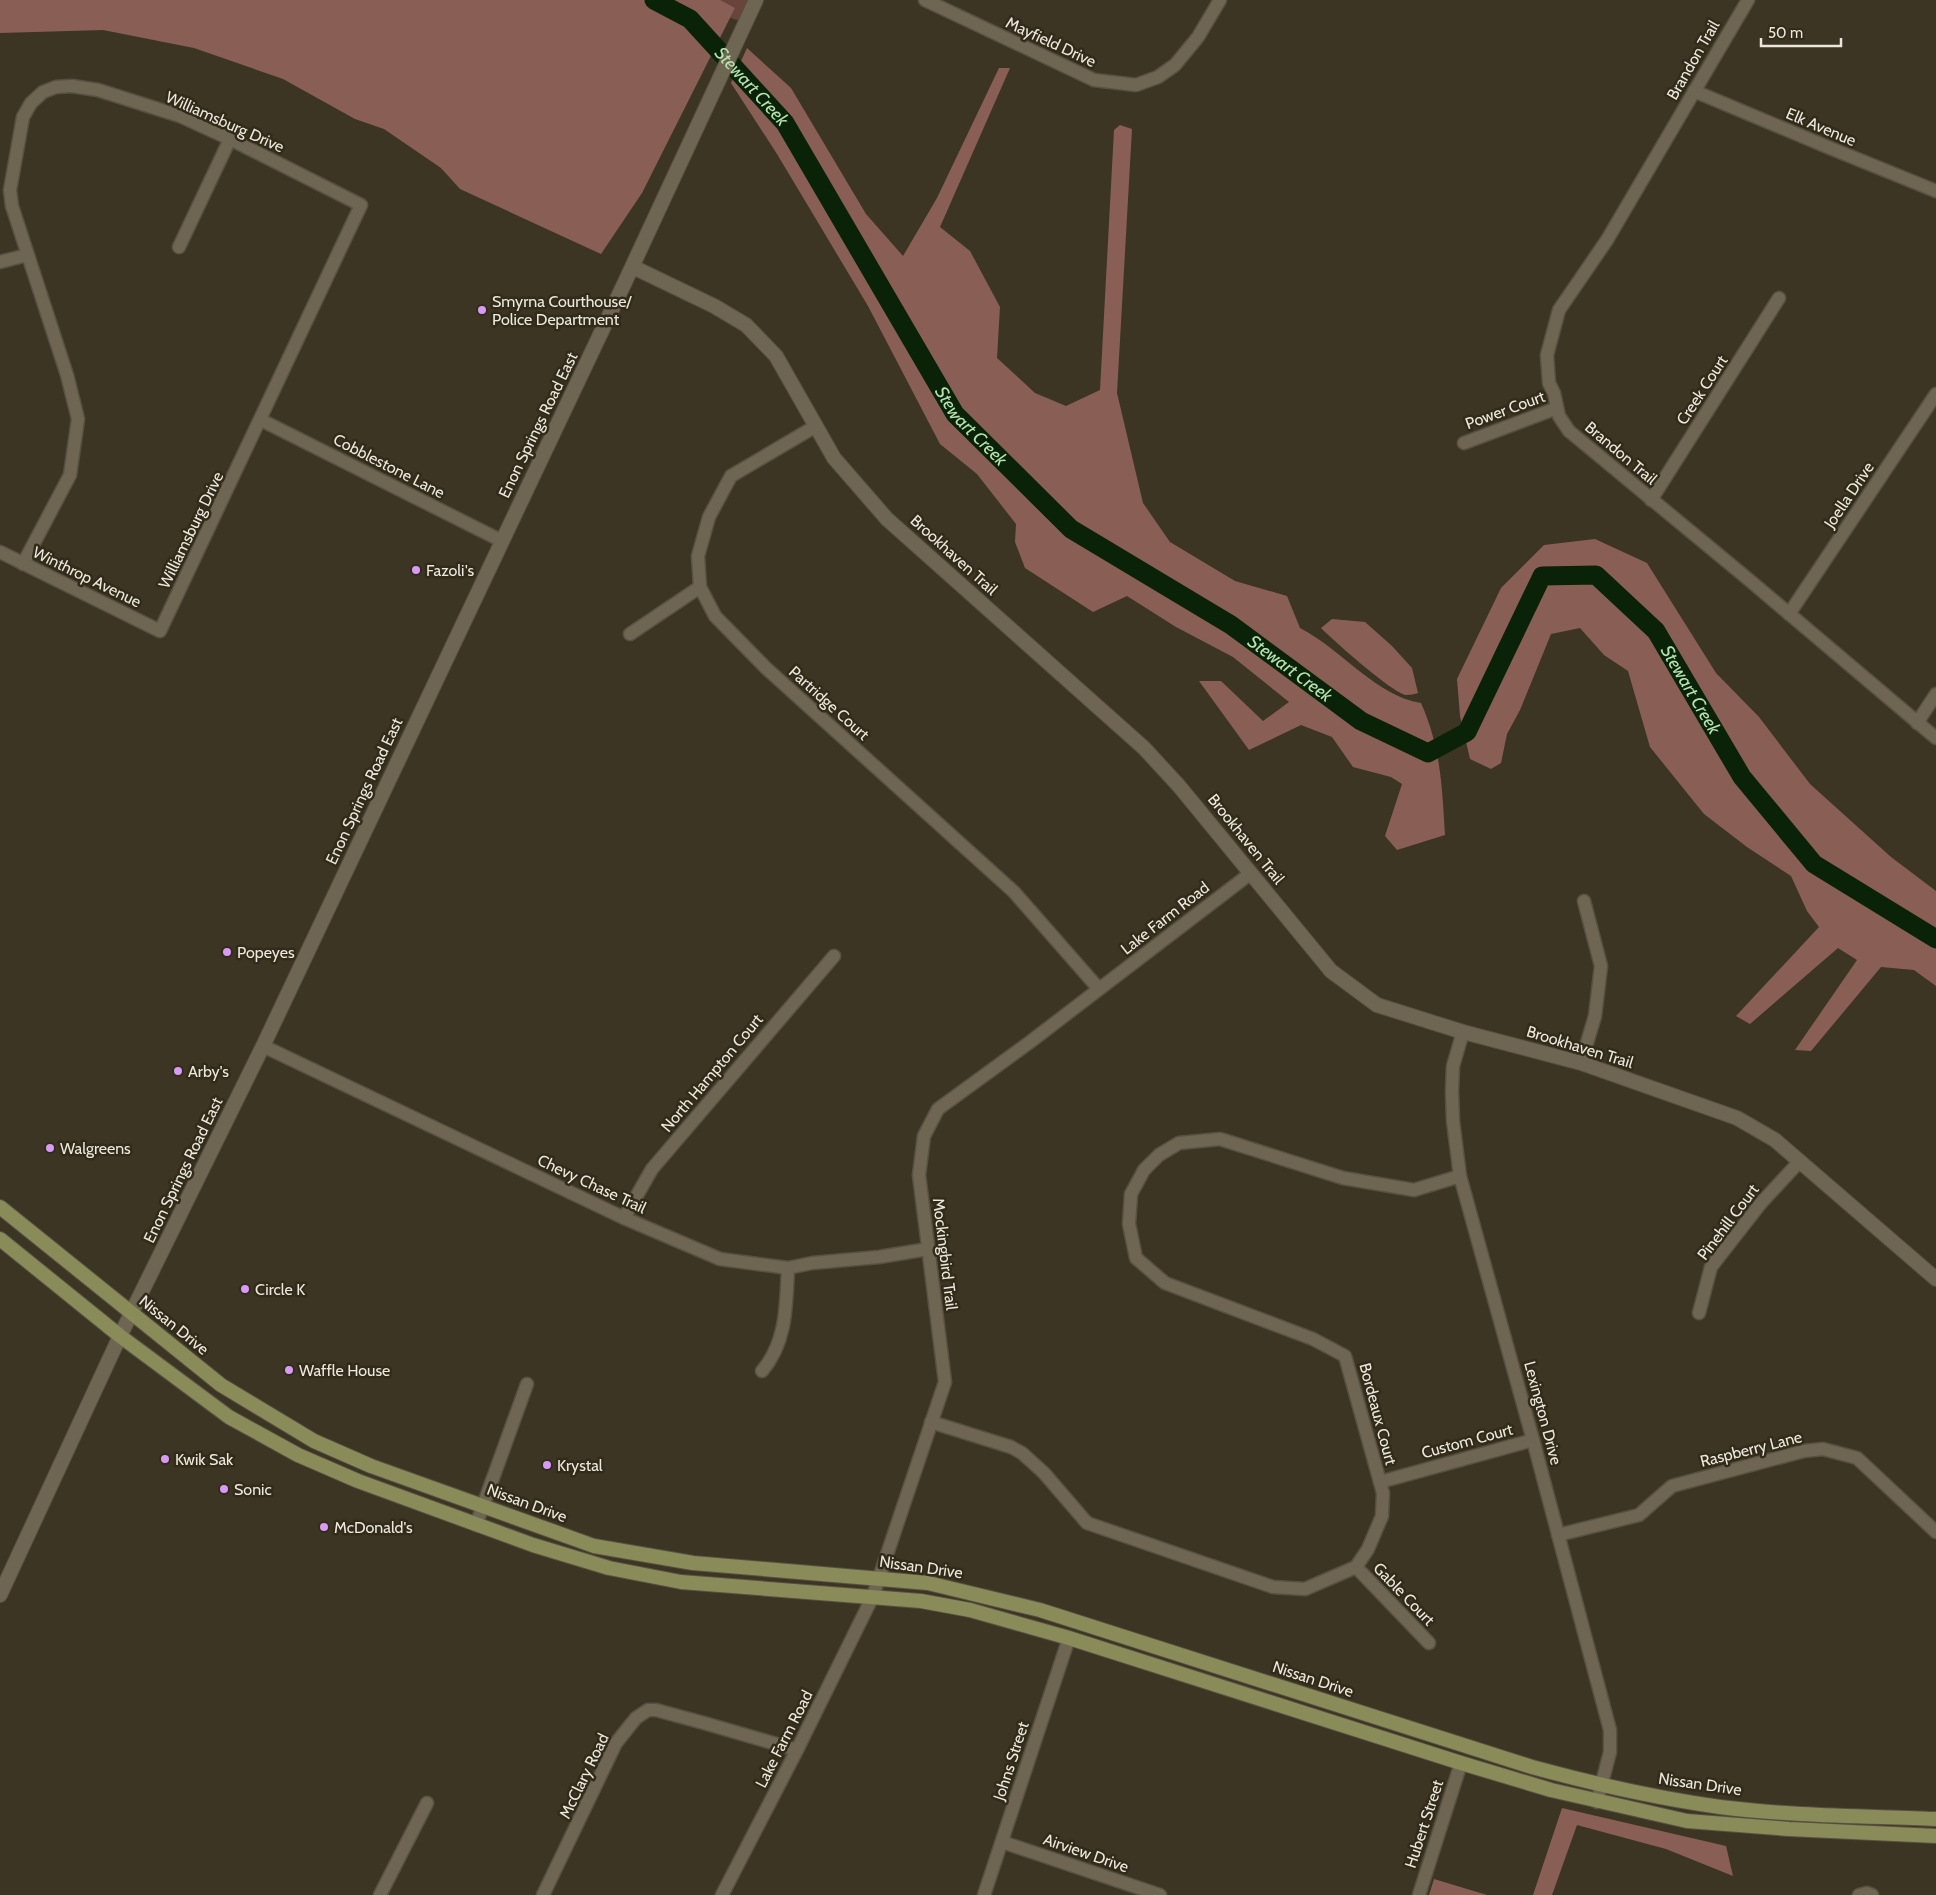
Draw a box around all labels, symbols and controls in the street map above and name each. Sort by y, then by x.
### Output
street label: Mayfield Drive [1003,13,1099,71]
scale bar [1761,15,1841,47]
street label: Brandon Trail [1663,17,1723,103]
text: 50 m [1768,24,1803,42]
water label: Stewart Creek [710,42,794,131]
street label: Williamsburg Drive [163,87,287,157]
street label: Elk Avenue [1783,104,1859,150]
place label: Smyrna Courthouse/ Police Department [492,292,632,329]
marker: Smyrna Courthouse/ Police Department [476,304,488,316]
street label: Enon Springs Road East [494,349,582,501]
street label: Creek Court [1673,351,1732,428]
water label: Stewart Creek [930,382,1013,471]
street label: Power Court [1463,387,1548,433]
street label: Brandon Trail [1581,417,1661,489]
street label: Cobblestone Lane [330,430,448,502]
street label: Joella Drive [1819,458,1878,532]
street label: Williamsburg Drive [155,469,227,591]
street label: Brookhaven Trail [907,511,1002,599]
street label: Winthrop Avenue [30,543,144,611]
place label: Fazoli's [426,561,474,580]
marker: Fazoli's [410,564,422,576]
water label: Stewart Creek [1244,630,1338,708]
water label: Stewart Creek [1656,641,1726,739]
street label: Partridge Court [785,662,873,744]
street label: Enon Springs Road East [322,714,407,867]
street label: Brookhaven Trail [1204,790,1288,888]
street label: Lake Farm Road [1117,878,1213,958]
place label: Popeyes [237,943,295,962]
marker: Popeyes [221,946,233,958]
street label: North Hampton Court [657,1010,767,1136]
street label: Brookhaven Trail [1524,1022,1636,1072]
place label: Arby's [188,1062,229,1081]
marker: Arby's [172,1065,184,1077]
street label: Enon Springs Road East [139,1094,227,1246]
place label: Walgreens [60,1139,131,1158]
marker: Walgreens [44,1142,56,1154]
street label: Chevy Chase Trail [535,1151,650,1218]
street label: Pinehill Court [1693,1180,1763,1264]
street label: Mockingbird Trail [929,1197,961,1311]
place label: Circle K [255,1280,305,1299]
marker: Circle K [239,1283,251,1295]
street label: Nissan Drive [135,1291,213,1359]
street label: Lexington Drive [1520,1359,1566,1467]
place label: Waffle House [299,1361,390,1380]
street label: Bordeaux Court [1355,1361,1401,1468]
marker: Waffle House [283,1364,295,1376]
street label: Custom Court [1419,1420,1515,1462]
street label: Raspberry Lane [1698,1427,1804,1471]
place label: Kwik Sak [175,1450,234,1469]
marker: Kwik Sak [159,1453,171,1465]
place label: Krystal [557,1456,603,1475]
marker: Krystal [541,1459,553,1471]
place label: Sonic [234,1480,272,1499]
street label: Nissan Drive [484,1480,570,1526]
marker: Sonic [218,1483,230,1495]
place label: McDonald's [334,1518,413,1537]
marker: McDonald's [318,1521,330,1533]
street label: Nissan Drive [878,1552,964,1582]
street label: Gable Court [1369,1559,1439,1630]
street label: Nissan Drive [1270,1657,1356,1701]
street label: Lake Farm Road [751,1687,817,1791]
street label: Johns Street [989,1719,1033,1804]
street label: McClary Road [555,1730,613,1822]
street label: Nissan Drive [1657,1769,1743,1799]
street label: Hubert Street [1401,1777,1447,1871]
street label: Airview Drive [1041,1830,1131,1876]

